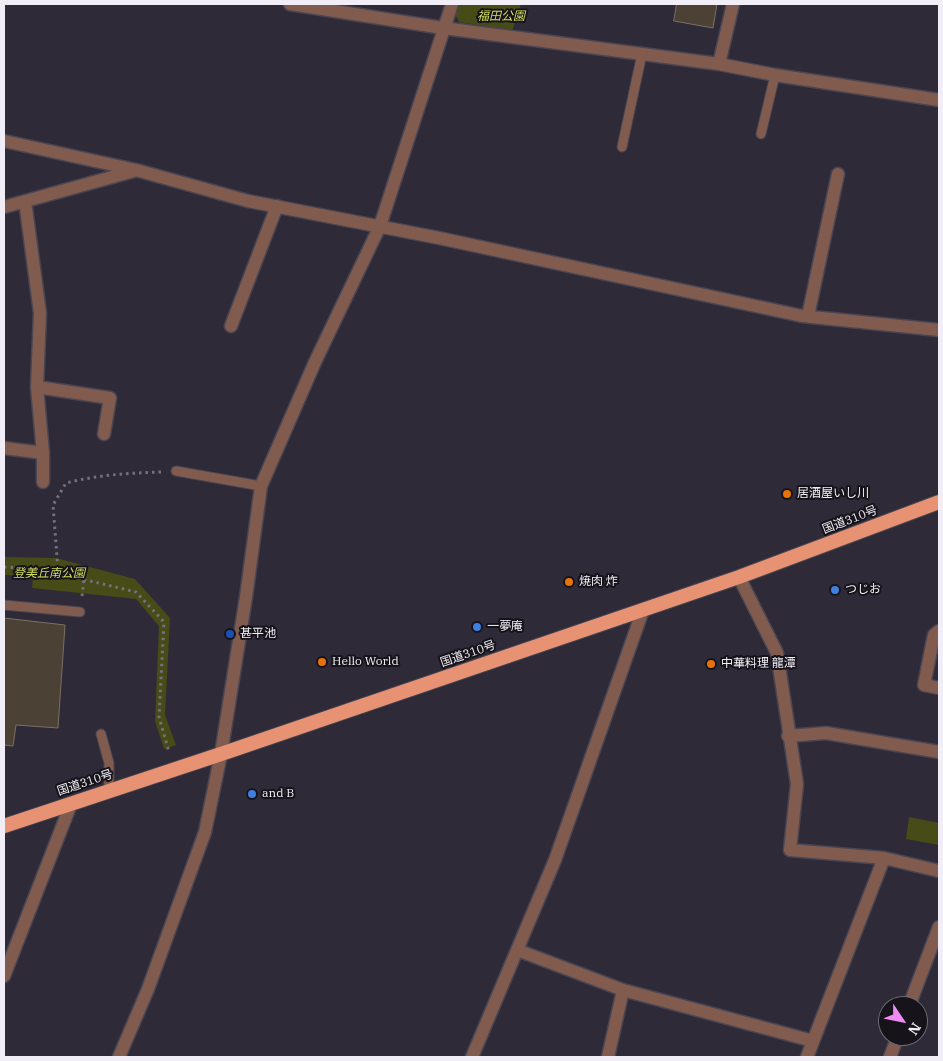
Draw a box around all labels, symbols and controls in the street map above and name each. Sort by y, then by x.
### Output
park label: 福田公園 [477,10,525,24]
place label: 居酒屋いし川 [797,487,869,501]
marker: 居酒屋いし川 [781,488,793,500]
street label: 国道310号 [821,503,879,537]
park label: 登美丘南公園 [13,567,85,581]
place label: 焼肉 炸 [579,575,618,589]
marker: 焼肉 炸 [563,576,575,588]
place label: つじお [845,583,881,597]
marker: つじお [829,584,841,596]
place label: 一夢庵 [487,620,523,634]
marker: 一夢庵 [471,621,483,633]
place label: 甚平池 [240,627,276,641]
marker: 甚平池 [224,628,236,640]
street label: 国道310号 [438,638,498,670]
place label: Hello World [332,655,399,669]
marker: Hello World [316,656,328,668]
place label: 中華料理 龍潭 [721,657,796,671]
marker: 中華料理 龍潭 [705,658,717,670]
street label: 国道310号 [55,767,115,799]
place label: and B [262,787,294,801]
marker: and B [246,788,258,800]
north arrow [878,996,928,1046]
text: N [904,1019,925,1038]

